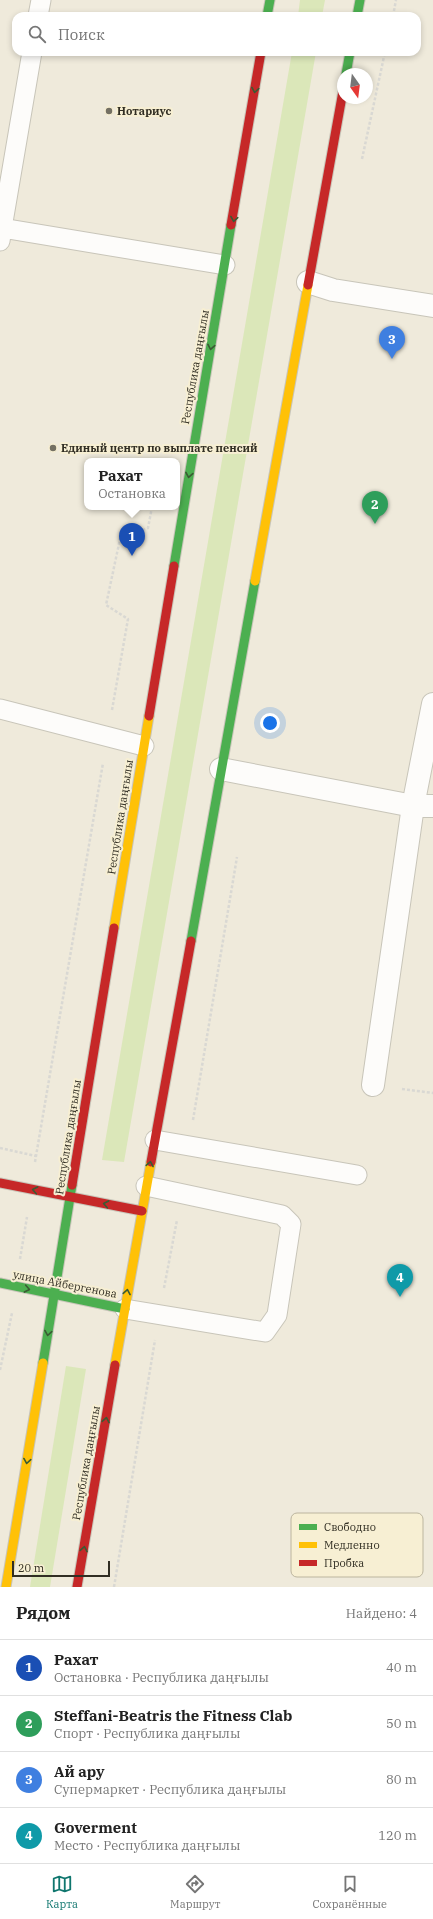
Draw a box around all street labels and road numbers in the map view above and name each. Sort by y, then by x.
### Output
street label: Республика даңғылы [178,309,212,425]
street label: Республика даңғылы [104,758,136,875]
street label: Республика даңғылы [52,1078,84,1195]
street label: улица Айбергенова [12,1267,118,1301]
street label: Республика даңғылы [69,1405,103,1521]

